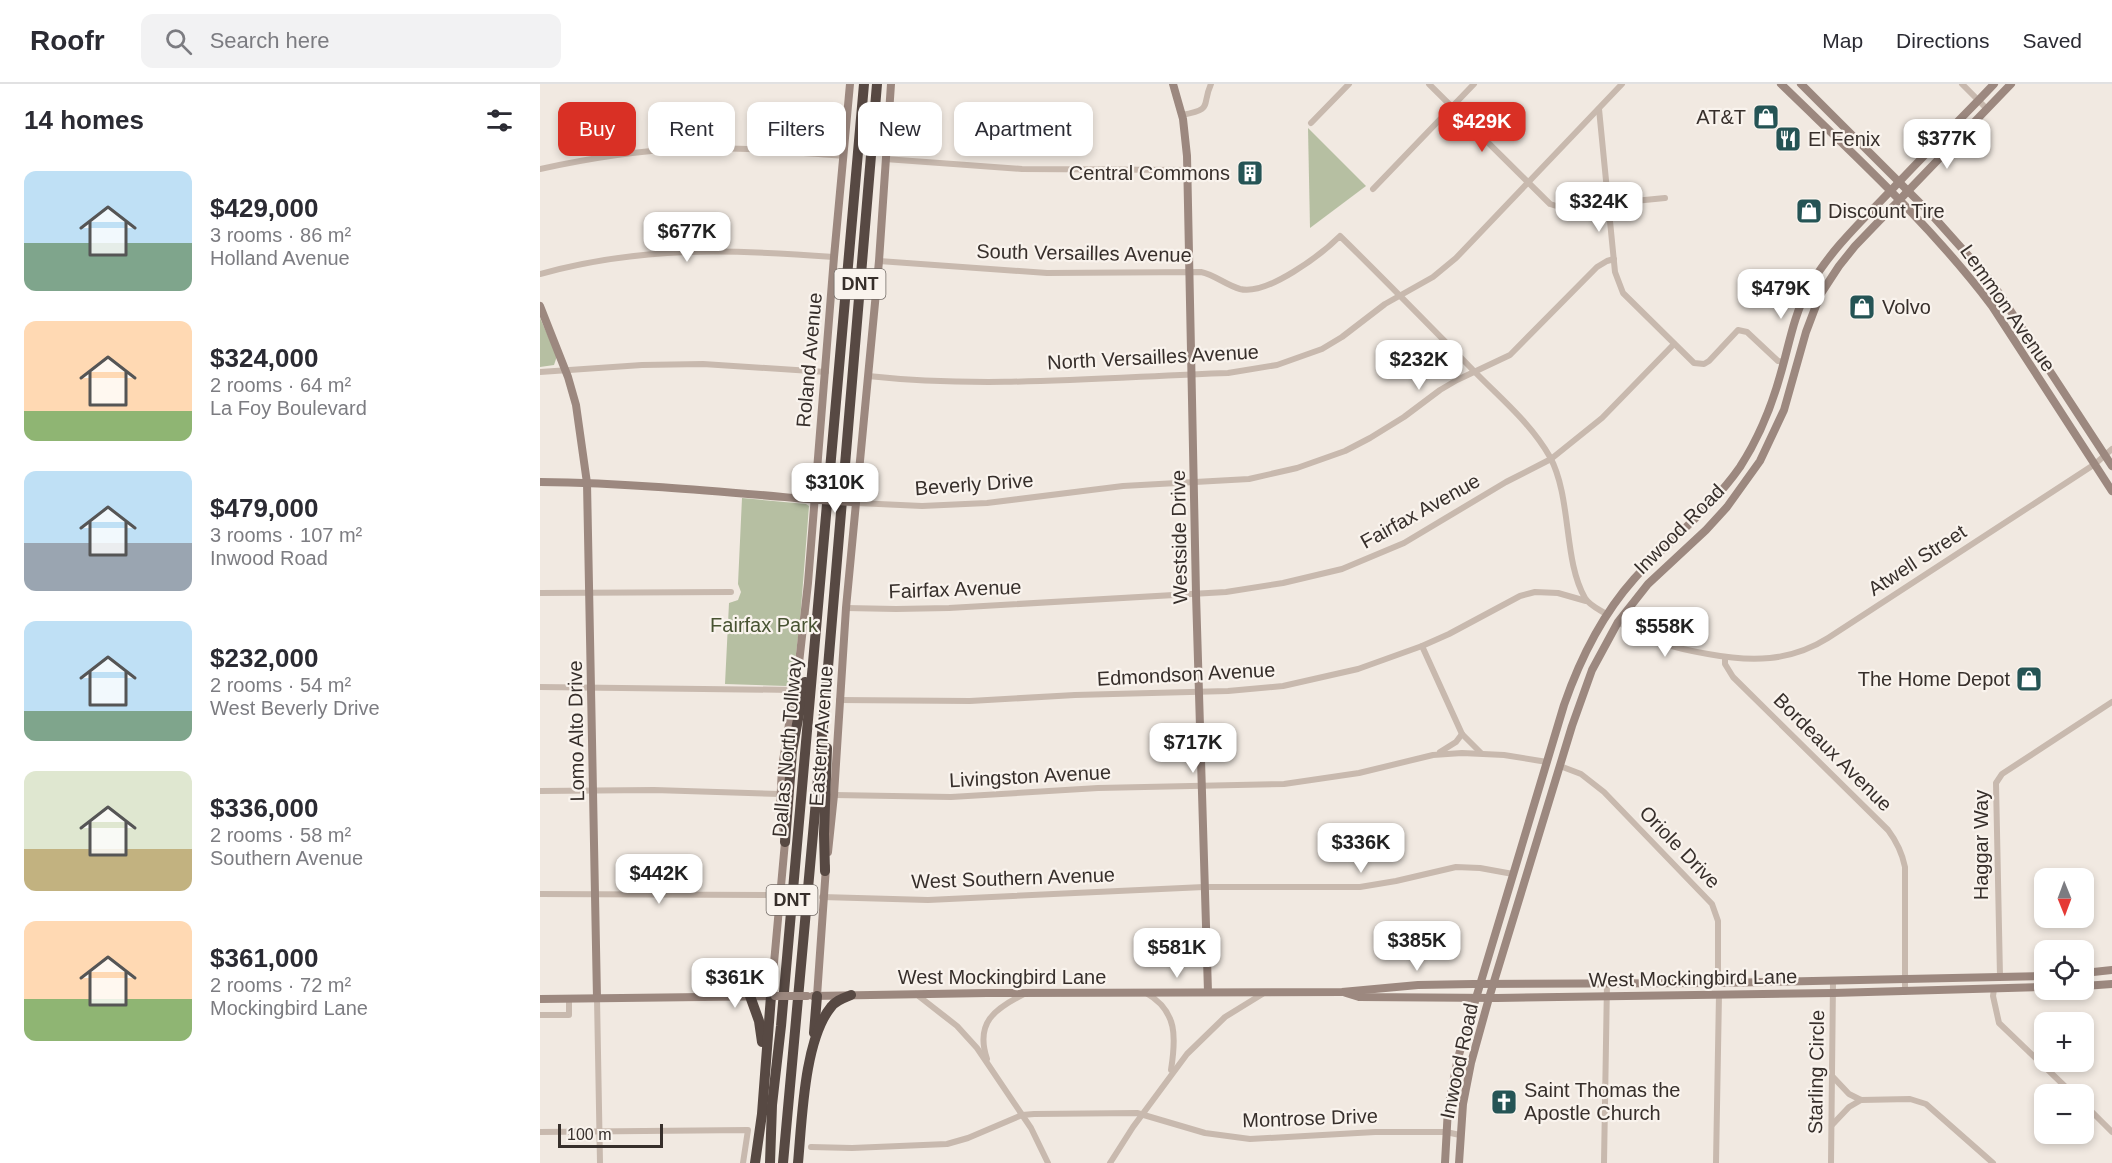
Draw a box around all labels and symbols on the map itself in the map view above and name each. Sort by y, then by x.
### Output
pin: $429K [1440,102,1524,153]
shop icon: AT&T [1751,102,1781,132]
place label: AT&T [1696,106,1746,128]
pin: $377K [1905,119,1989,170]
restaurant icon: El Fenix [1773,124,1803,154]
place label: El Fenix [1808,128,1880,150]
building icon: Central Commons [1235,158,1265,188]
place label: Central Commons [1069,162,1230,184]
pin: $324K [1557,182,1641,233]
shop icon: Discount Tire [1794,196,1824,226]
place label: Discount Tire [1828,200,1945,222]
pin: $677K [645,212,729,263]
street label: South Versailles Avenue [976,240,1192,266]
street label: Lemmon Avenue [1956,240,2060,376]
road number: DNT [834,269,886,299]
pin: $479K [1739,269,1823,320]
street label: Roland Avenue [792,292,826,428]
shop icon: Volvo [1847,292,1877,322]
place label: Volvo [1882,296,1931,318]
street label: North Versailles Avenue [1047,340,1259,374]
pin: $232K [1377,340,1461,391]
pin: $310K [793,463,877,514]
street label: Beverly Drive [914,469,1034,499]
street label: Fairfax Avenue [1356,469,1484,553]
street label: Westside Drive [1167,470,1191,604]
street label: Inwood Road [1630,480,1728,578]
street label: Atwell Street [1864,520,1970,600]
street label: Fairfax Avenue [888,576,1022,602]
pin: $558K [1623,607,1707,658]
park label: Fairfax Park [710,614,819,636]
street label: Dallas North Tollway [768,656,806,838]
street label: Edmondson Avenue [1096,658,1276,690]
street label: Lomo Alto Drive [564,660,588,802]
shop icon: The Home Depot [2014,664,2044,694]
street label: Eastern Avenue [805,665,837,807]
place label: The Home Depot [1858,668,2010,690]
street label: Bordeaux Avenue [1770,689,1896,815]
pin: $717K [1151,723,1235,774]
street label: Livingston Avenue [949,761,1111,791]
street label: Haggar Way [1970,790,1992,900]
street label: Oriole Drive [1635,801,1725,893]
pin: $336K [1319,823,1403,874]
pin: $442K [617,854,701,905]
street label: West Southern Avenue [911,863,1115,893]
north arrow [2034,868,2094,928]
road number: DNT [766,885,818,915]
pin: $385K [1375,921,1459,972]
pin: $581K [1135,928,1219,979]
pin: $361K [693,958,777,1009]
street label: West Mockingbird Lane [1589,965,1797,991]
street label: West Mockingbird Lane [898,966,1106,988]
street label: Inwood Road [1436,1001,1482,1121]
street label: Starling Circle [1804,1010,1828,1134]
place label: Saint Thomas the Apostle Church [1524,1079,1680,1124]
church icon: Saint Thomas the Apostle Church [1489,1087,1519,1117]
street label: Montrose Drive [1242,1105,1378,1131]
scale bar [558,1121,663,1148]

